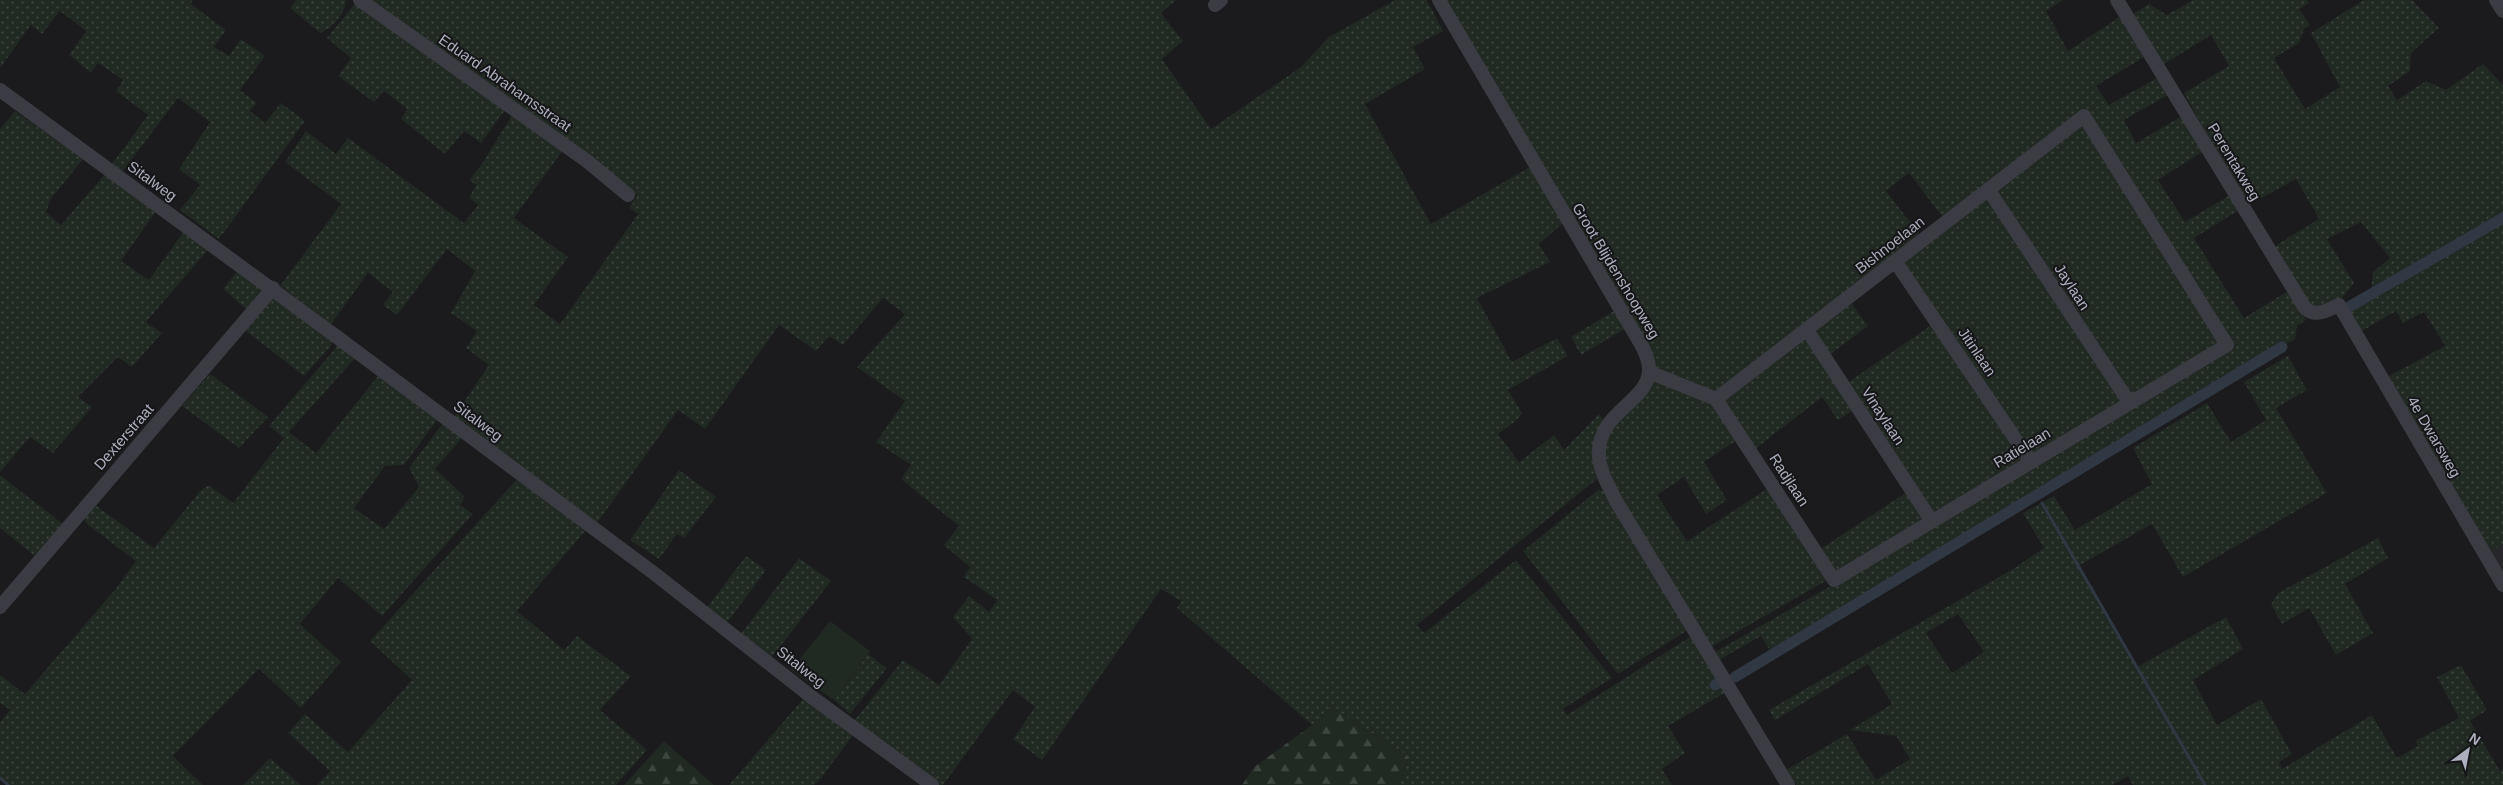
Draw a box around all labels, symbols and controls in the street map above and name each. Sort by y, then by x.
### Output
street label: Eduard Abrahamsstraat [436,30,575,135]
street label: Perentakweg [2205,120,2264,204]
street label: Sitalweg [124,157,180,204]
street label: Groot Blijdenshoopweg [1569,200,1664,342]
street label: Bishnoelaan [1852,212,1927,277]
street label: Jaylaan [2051,260,2094,313]
street label: Jitinlaan [1955,324,2000,379]
street label: Vinaylaan [1858,384,1908,448]
street label: 4e Dwarsweg [2404,393,2465,480]
street label: Sitalweg [451,397,506,444]
street label: Dexterstraat [90,400,157,473]
street label: Ratielaan [1990,424,2053,471]
street label: Radjlaan [1766,450,1813,509]
street label: Sitalweg [774,642,829,691]
north arrow [2443,725,2493,775]
text: N [2466,730,2483,748]

